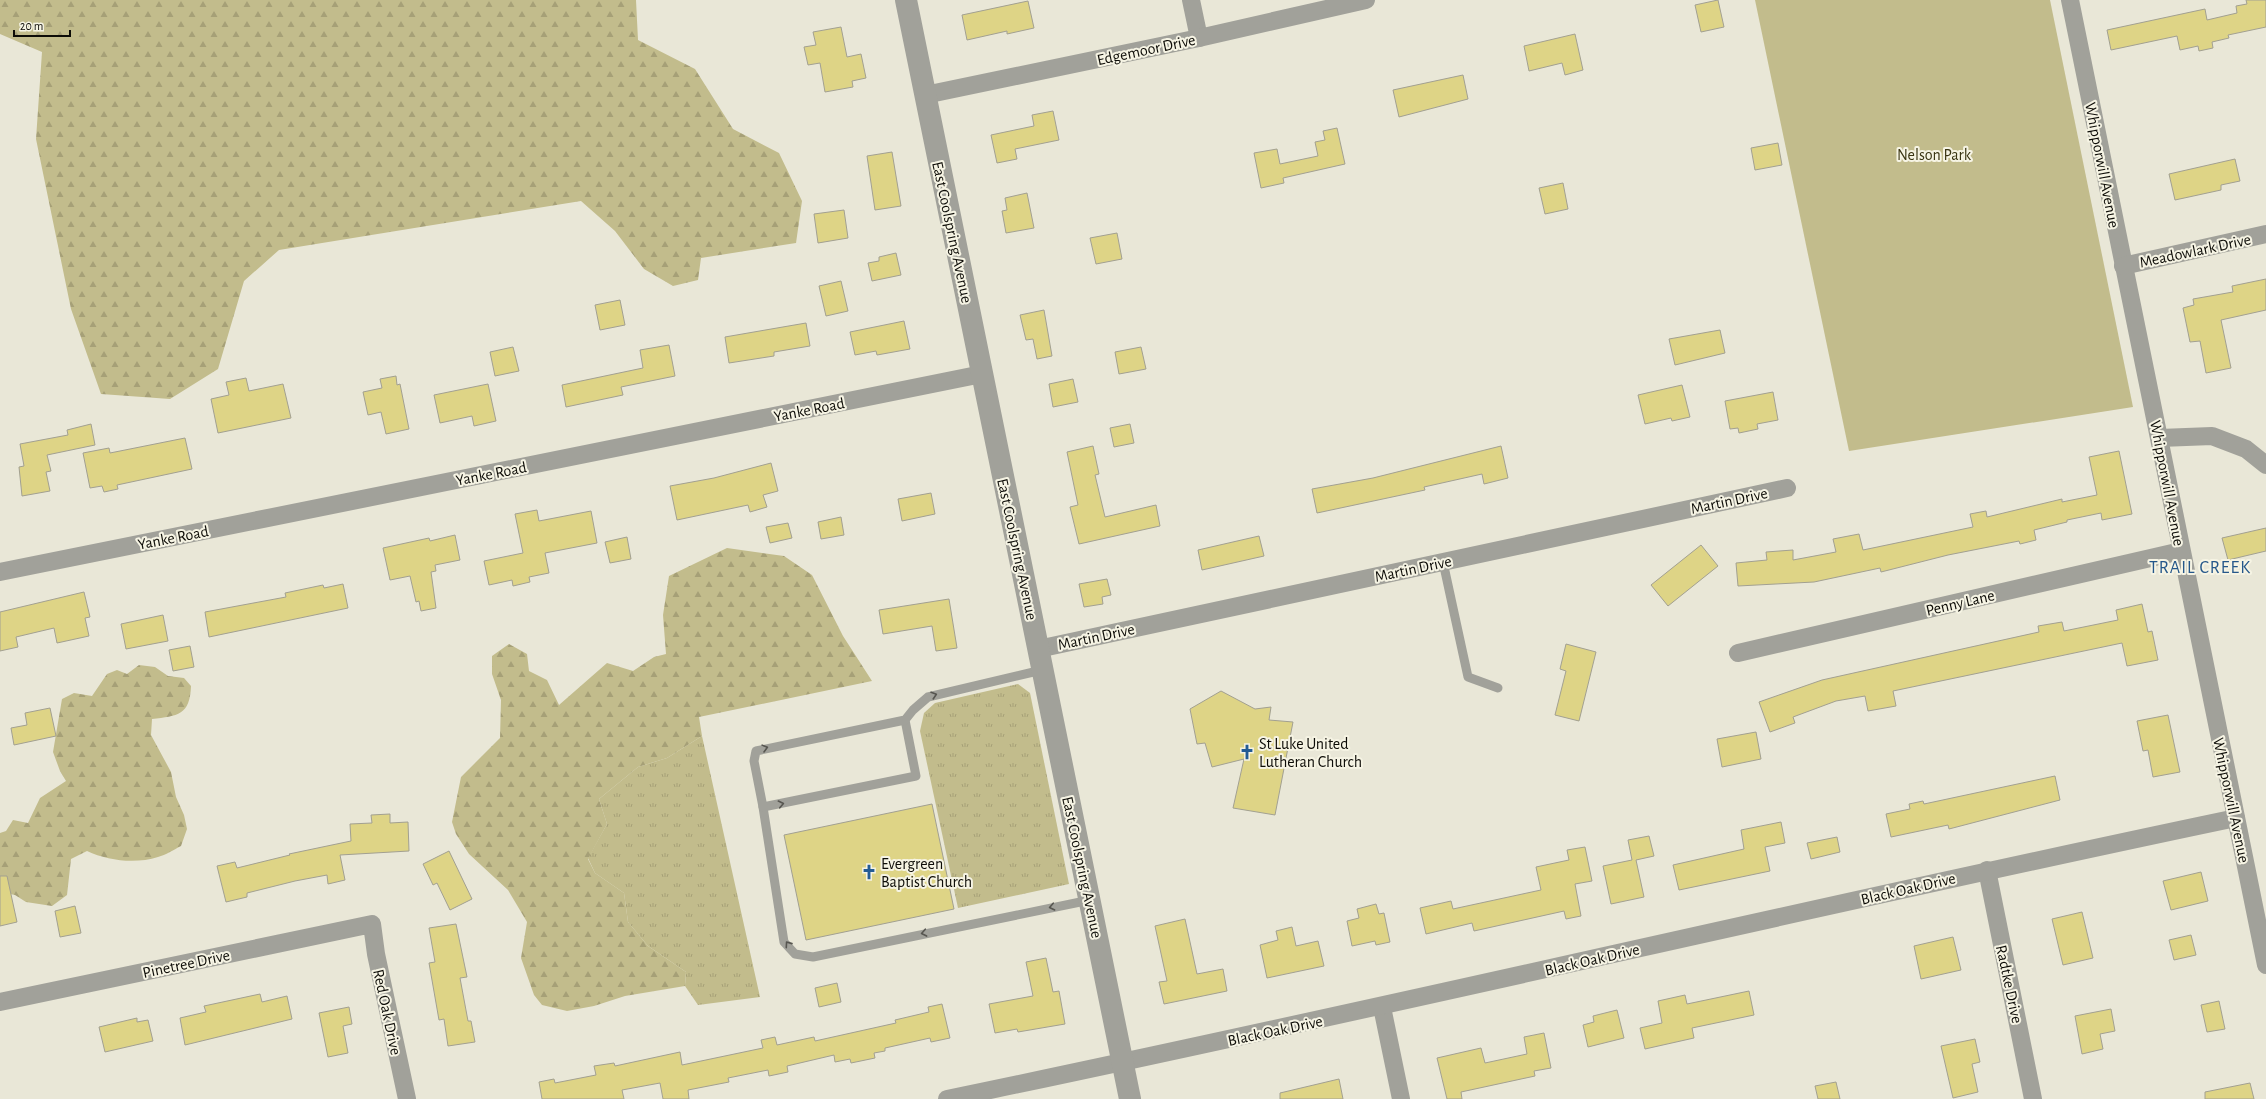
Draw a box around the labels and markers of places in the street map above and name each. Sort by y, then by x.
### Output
place label: St Luke United Lutheran Church [1259,736,1362,770]
church icon: St Luke United Lutheran Church [1238,743,1256,761]
place label: Evergreen Baptist Church [881,856,972,890]
church icon: Evergreen Baptist Church [860,863,878,881]

